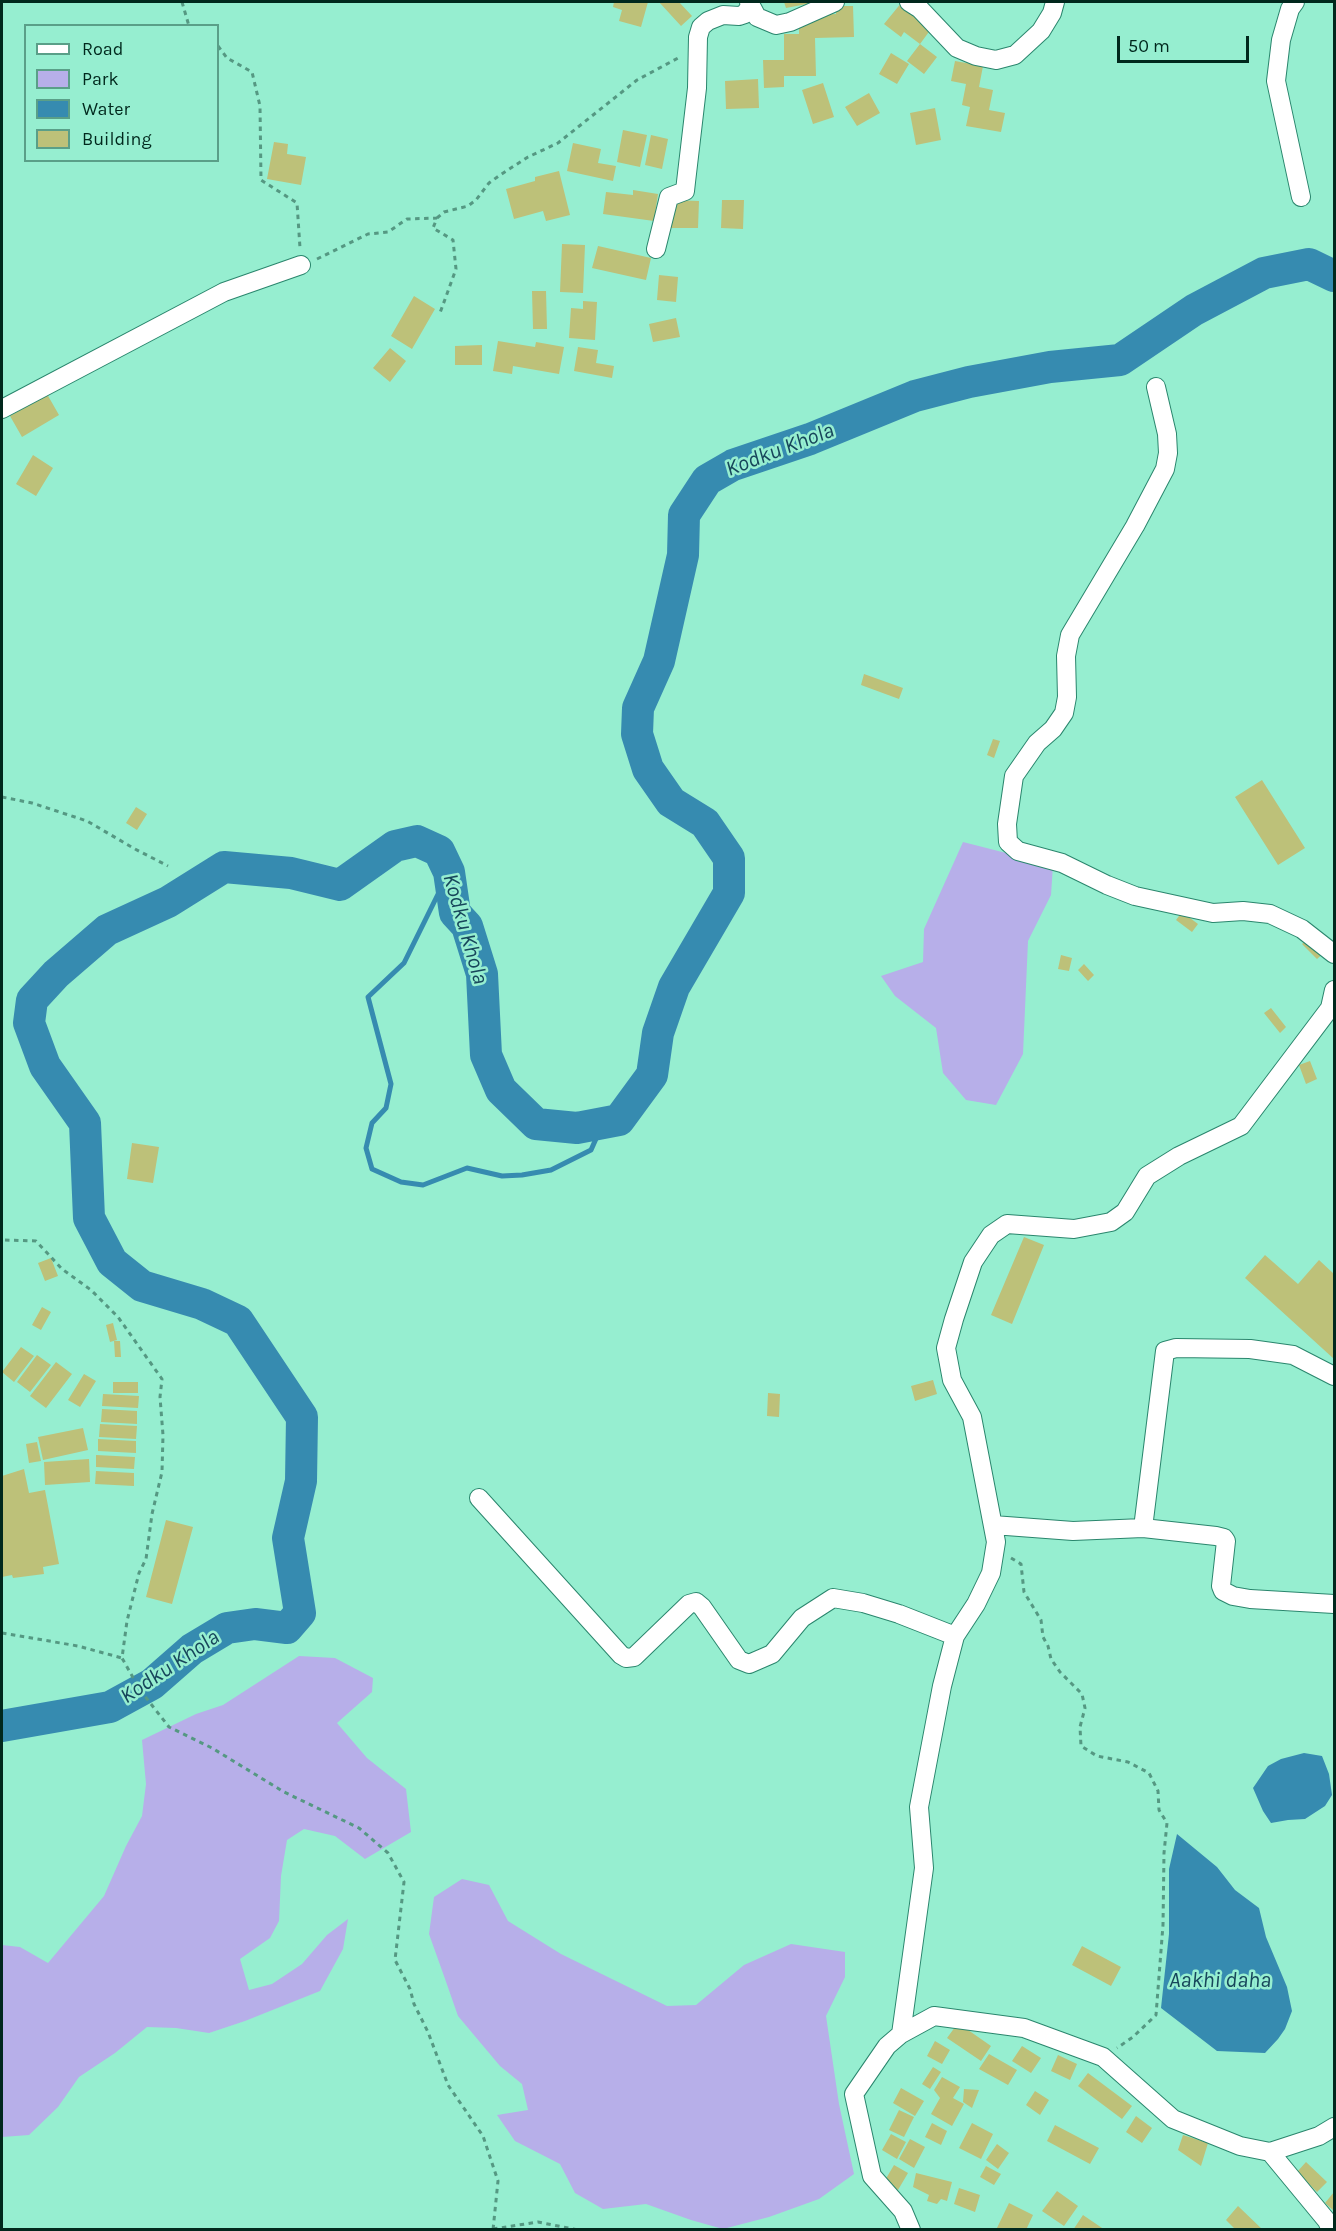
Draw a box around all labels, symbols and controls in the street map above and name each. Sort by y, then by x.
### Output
legend [24,24,219,162]
scale bar [1120,24,1252,62]
text: 50 m [1128,35,1170,57]
text: Road [82,38,123,60]
text: Park [82,68,119,90]
text: Water [82,98,130,120]
text: Building [82,128,152,150]
water label: Kodku Khola [722,417,838,483]
water label: Kodku Khola [437,871,493,987]
water label: Kodku Khola [115,1624,225,1710]
water label: Aakhi daha [1169,1968,1271,1994]

